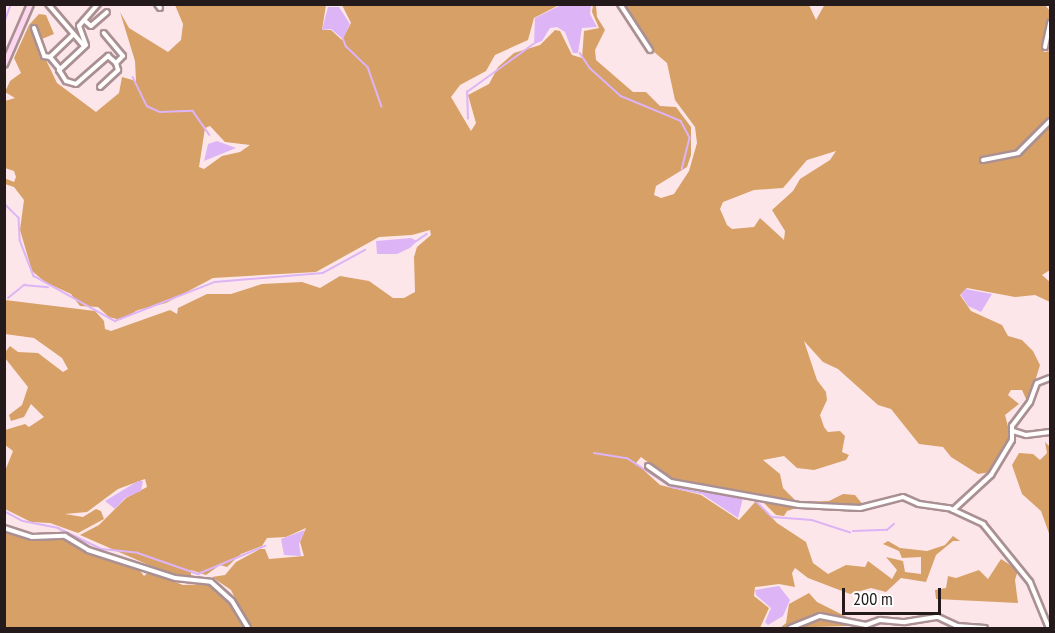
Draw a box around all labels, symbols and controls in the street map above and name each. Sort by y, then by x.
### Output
scale bar [845,576,944,614]
text: 200 m [853,587,893,610]

